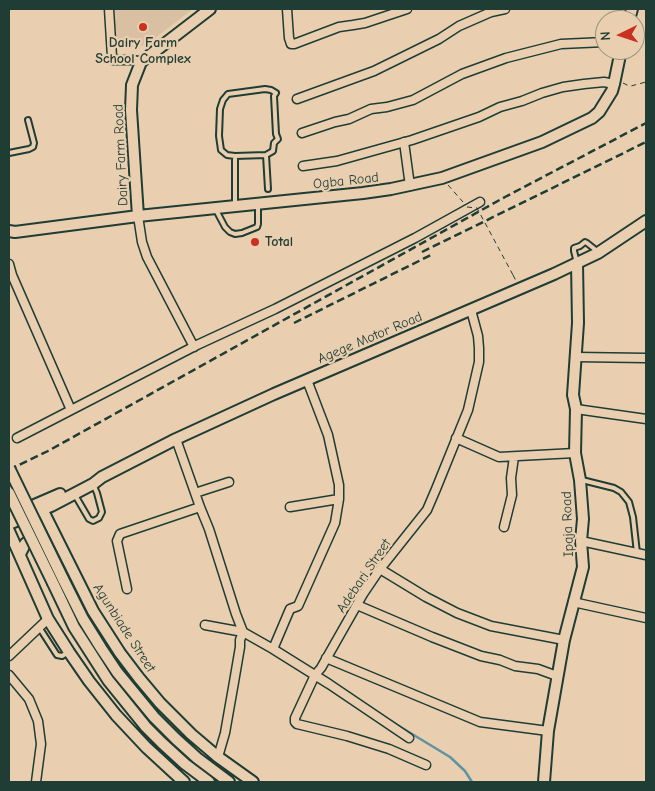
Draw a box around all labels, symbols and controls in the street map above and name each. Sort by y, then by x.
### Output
north arrow [595,10,645,60]
marker: Dairy Farm School Complex [137,21,149,33]
text: N [597,31,614,41]
place label: Dairy Farm School Complex [95,35,191,68]
street label: Dairy Farm Road [110,104,132,206]
street label: Ogba Road [312,169,380,193]
place label: Total [265,234,293,250]
marker: Total [249,236,261,248]
street label: Agege Motor Road [315,308,425,368]
street label: Ipaja Road [558,491,578,557]
street label: Adebari Street [333,536,395,616]
street label: Agunbiade Street [89,580,159,676]

